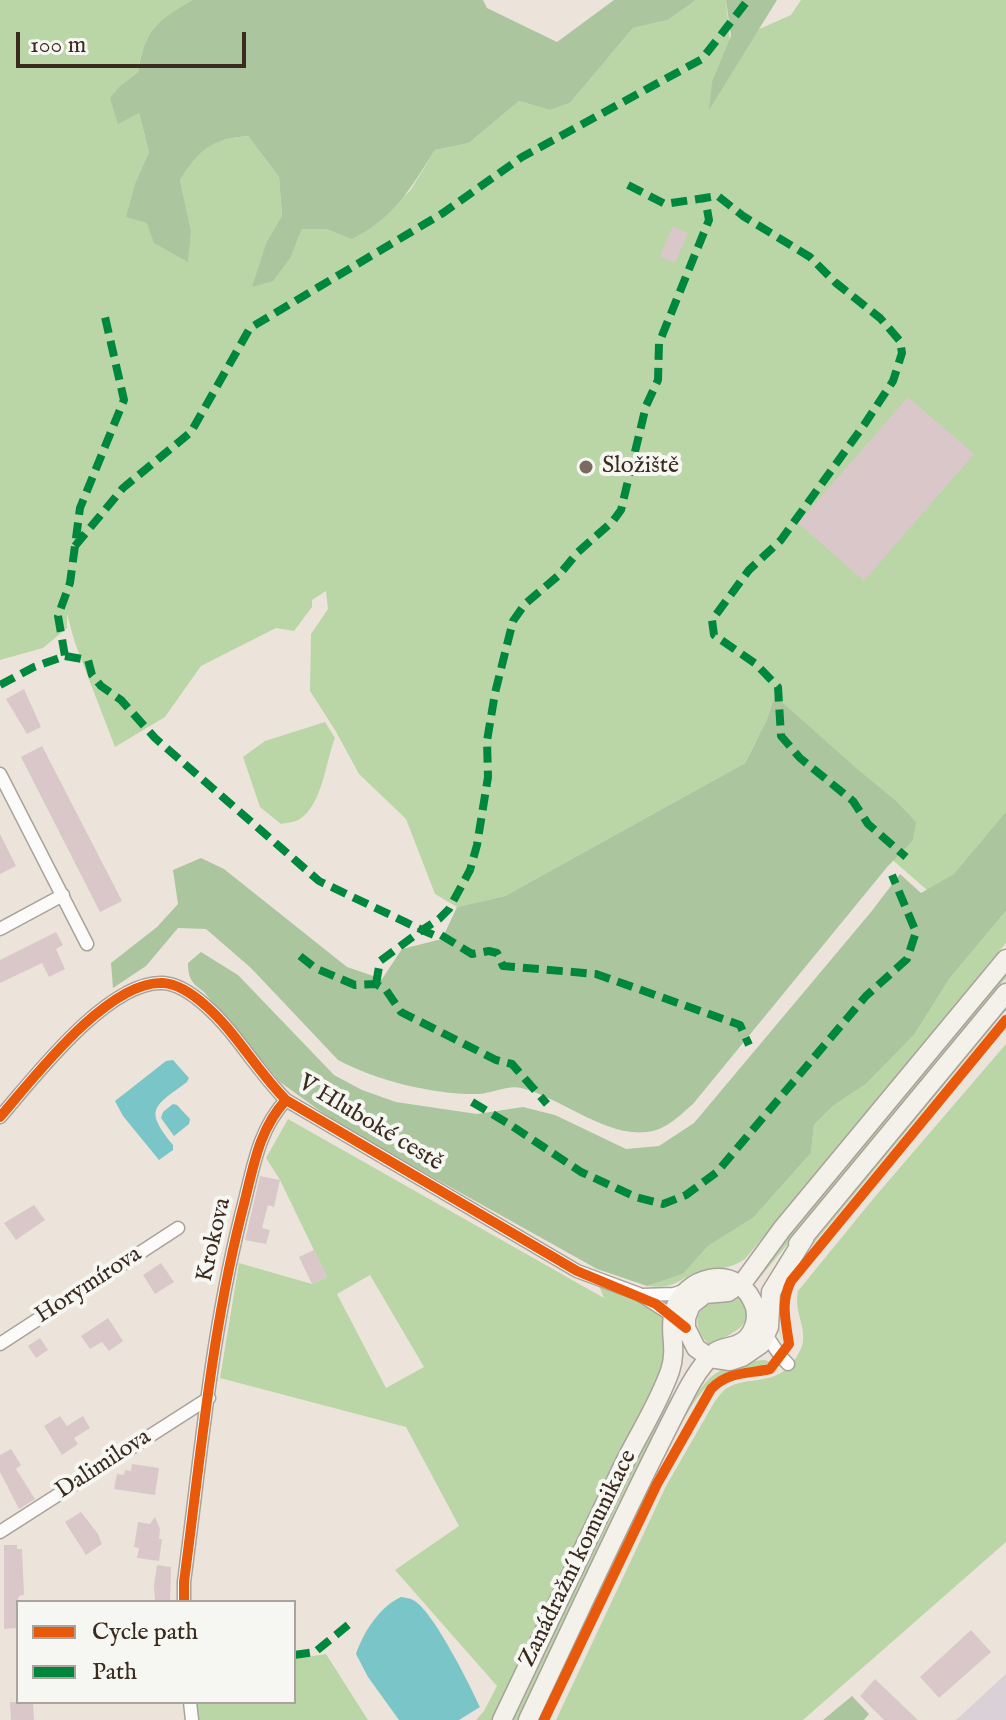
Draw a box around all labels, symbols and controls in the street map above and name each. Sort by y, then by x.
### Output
scale bar [20,16,250,66]
text: 100 m [30,30,86,61]
place label: Složiště [602,453,679,481]
marker: Složiště [577,458,595,476]
street label: V Hluboké cestě [292,1069,448,1179]
street label: Krokova [191,1195,239,1285]
street label: Horymírova [30,1241,148,1331]
street label: Dalimilova [51,1424,157,1506]
street label: Zanádražní komunikace [514,1446,644,1672]
legend [16,1600,296,1704]
text: Cycle path [92,1617,198,1648]
text: Path [92,1657,137,1688]

